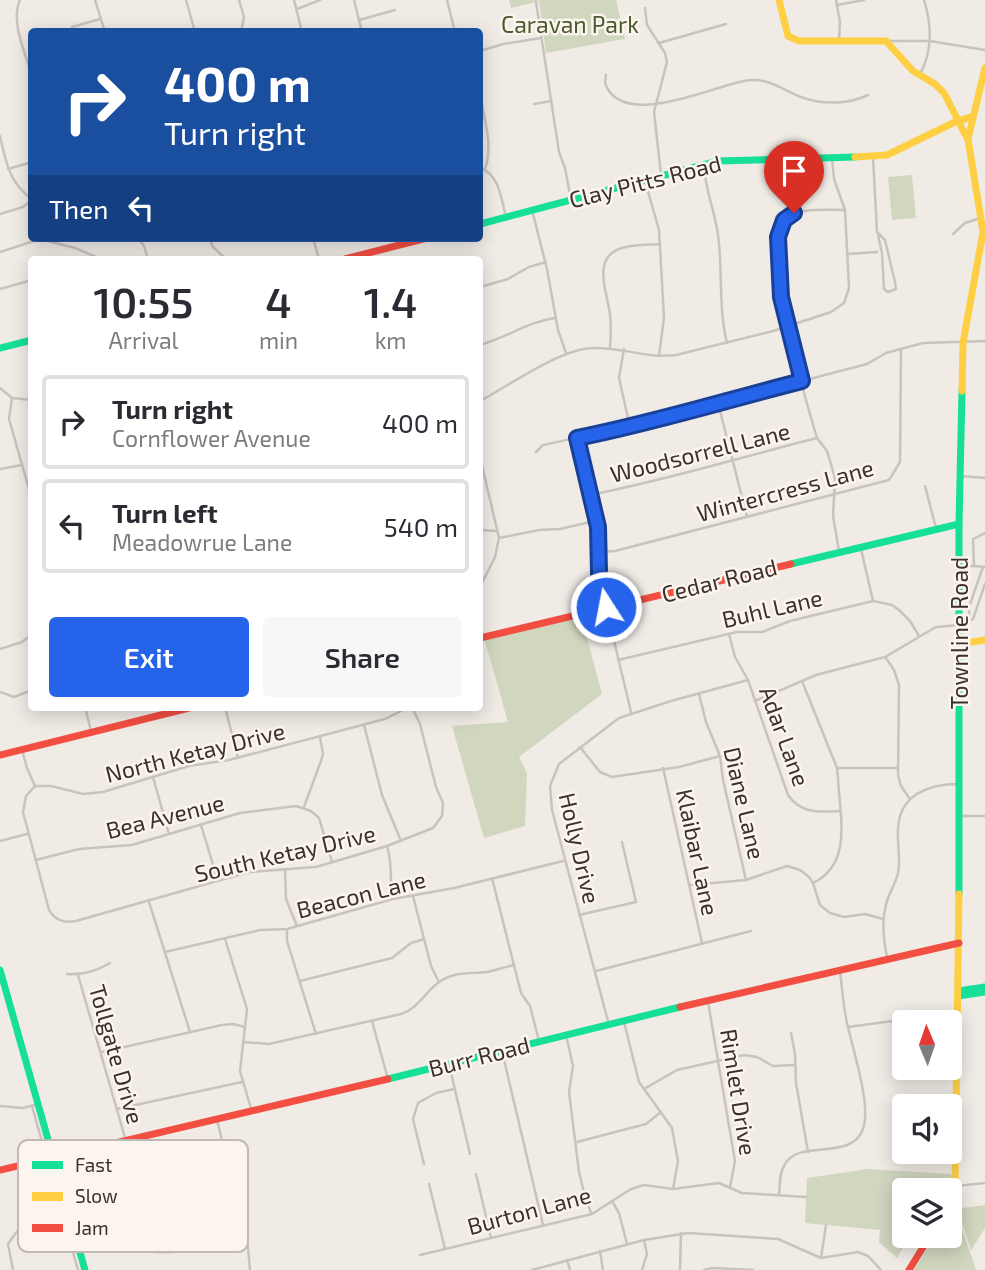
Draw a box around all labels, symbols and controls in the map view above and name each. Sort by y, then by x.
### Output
park label: Caravan Park [501,10,639,38]
text: 400 m [164,53,311,112]
icon: right [49,56,140,147]
text: Turn right [164,113,306,151]
pin [764,141,824,213]
street label: Clay Pitts Road [566,149,724,213]
icon: arrive [775,152,813,190]
icon: left [122,189,160,227]
text: Then [49,193,108,224]
text: 10:55 [94,276,193,326]
text: 4 [265,276,292,326]
text: 1.4 [364,276,417,326]
text: Arrival [108,326,178,354]
text: min [259,326,298,354]
text: km [375,326,406,354]
text: Turn right [112,393,233,424]
icon: right [53,403,91,441]
text: 400 m [382,407,458,438]
street label: Woodsorrell Lane [607,416,793,488]
text: Cornflower Avenue [112,424,311,452]
street label: Wintercress Lane [693,453,877,527]
text: Turn left [112,497,218,528]
icon: left [53,507,91,545]
text: 540 m [384,511,458,542]
text: Meadowrue Lane [112,528,292,556]
street label: Cedar Road [658,552,780,608]
street label: Townline Road [945,557,973,709]
position arrow [569,570,643,644]
street label: Buhl Lane [719,583,825,633]
button: Exit [49,617,249,697]
button: Share [263,617,462,697]
street label: Adar Lane [754,682,816,790]
street label: North Ketay Drive [102,716,288,788]
street label: Diane Lane [718,744,772,862]
street label: Klaibar Lane [671,786,725,918]
street label: Bea Avenue [103,788,227,844]
street label: Holly Drive [554,790,606,906]
street label: South Ketay Drive [192,819,378,887]
street label: Beacon Lane [294,864,428,924]
street label: Tollgate Drive [84,981,150,1127]
north arrow [892,1010,962,1080]
map controls [892,1010,962,1248]
street label: Rimlet Drive [715,1027,763,1157]
street label: Burr Road [425,1030,533,1082]
button: sound [892,1094,962,1164]
legend [18,1140,248,1252]
text: Fast [75,1153,112,1176]
button: layers [892,1178,962,1248]
street label: Burton Lane [464,1180,594,1240]
text: Slow [75,1184,118,1207]
text: Jam [75,1216,109,1239]

